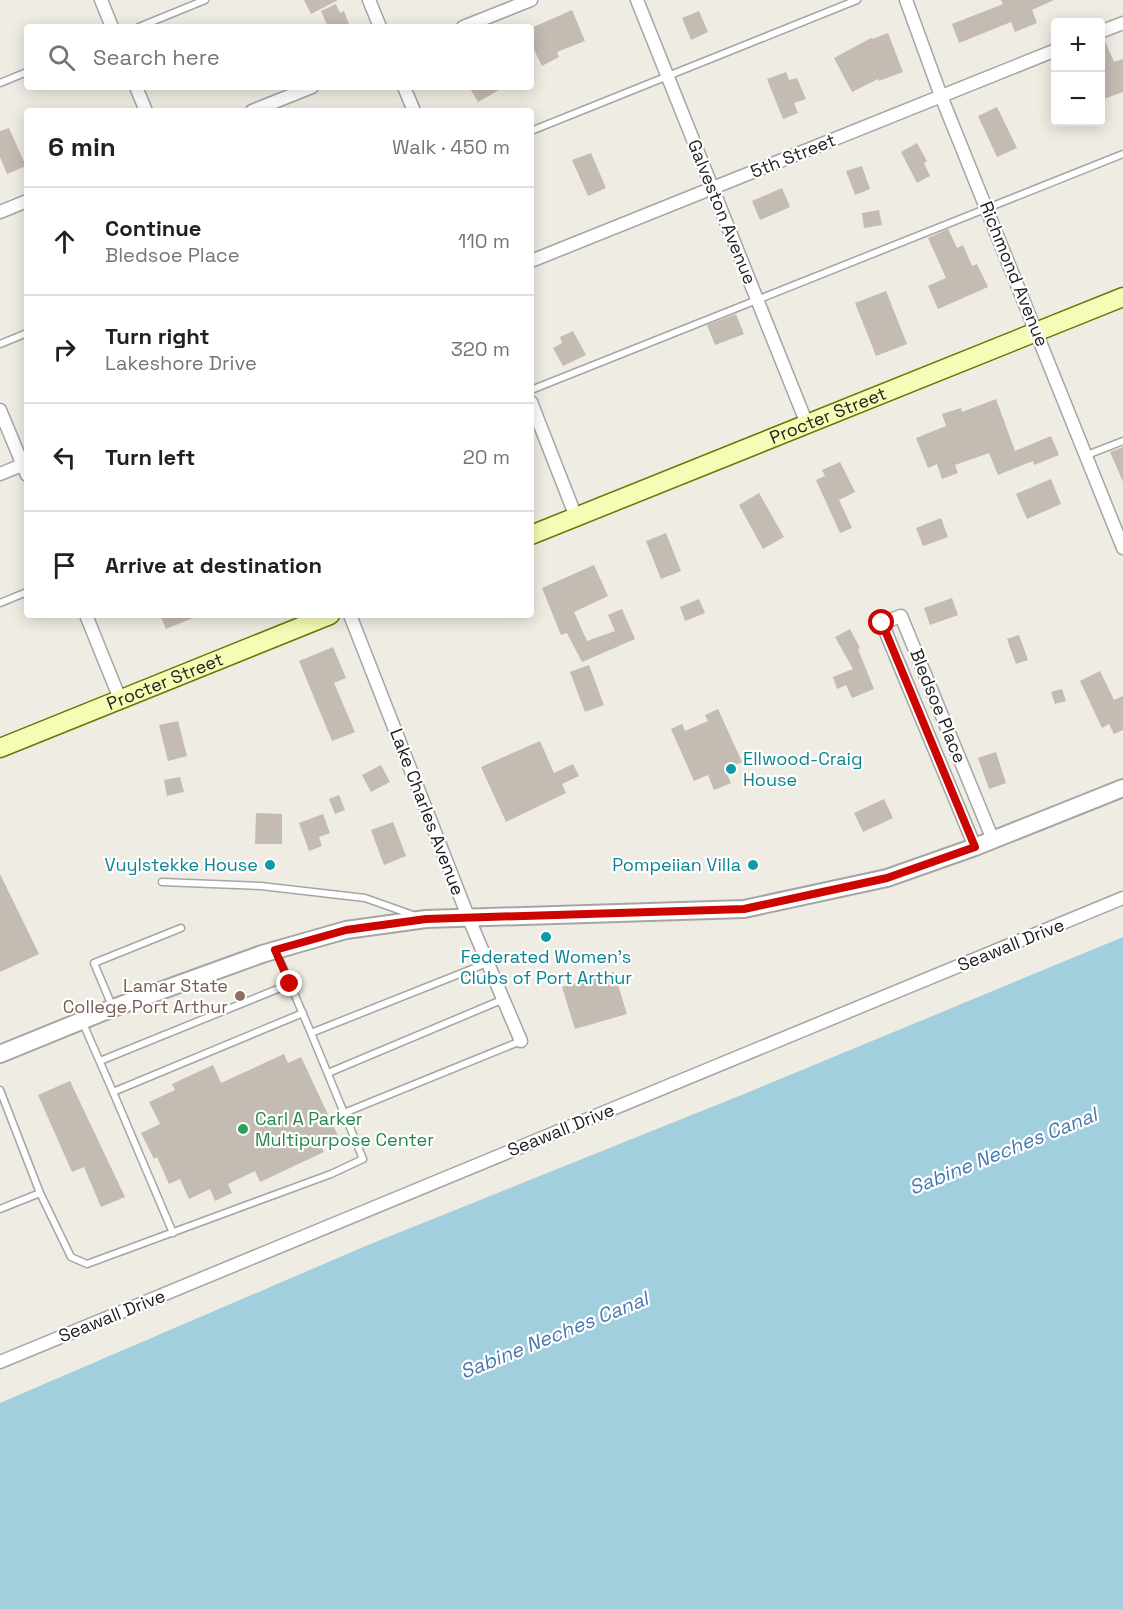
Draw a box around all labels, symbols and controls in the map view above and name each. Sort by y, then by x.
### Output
map controls [1051,18,1105,126]
button: + [1051,18,1105,72]
search box [24,24,534,90]
icon: search [45,41,78,74]
text: Search here [93,43,220,71]
button: − [1051,72,1105,126]
street label: 5th Street [747,128,839,183]
text: 6 min [48,130,116,164]
text: Walk · 450 m [392,134,510,160]
street label: Galveston Avenue [683,136,762,288]
street label: Richmond Avenue [975,198,1054,350]
text: Continue [105,214,201,242]
icon: ahead [48,225,81,258]
text: 110 m [458,228,510,254]
text: Bledsoe Place [105,242,240,268]
text: Turn right [105,322,210,350]
icon: right [48,333,81,366]
text: 320 m [451,336,510,362]
text: Lakeshore Drive [105,350,257,376]
street label: Procter Street [766,381,890,449]
icon: left [48,441,81,474]
text: Turn left [105,443,195,471]
text: 20 m [463,444,510,470]
icon: arrive [48,549,81,582]
text: Arrive at destination [105,551,322,579]
route start [868,609,894,635]
street label: Bledsoe Place [905,645,972,766]
street label: Procter Street [103,647,227,715]
street label: Lake Charles Avenue [385,725,470,899]
place label: Ellwood-Craig House [743,747,863,791]
marker: Ellwood-Craig House [724,762,738,776]
place label: Vuylstekke House [104,853,258,876]
place label: Pompeiian Villa [612,853,741,876]
marker: Vuylstekke House [263,858,277,872]
marker: Pompeiian Villa [746,858,760,872]
street label: Seawall Drive [954,913,1068,976]
marker: Federated Women's Clubs of Port Arthur [539,930,553,944]
place label: Federated Women's Clubs of Port Arthur [460,945,632,989]
route end [276,970,302,996]
place label: Lamar State College Port Arthur [63,974,228,1018]
marker: Lamar State College Port Arthur [233,989,247,1003]
street label: Seawall Drive [504,1098,618,1161]
water label: Sabine Neches Canal [905,1101,1103,1201]
place label: Carl A Parker Multipurpose Center [255,1107,434,1151]
marker: Carl A Parker Multipurpose Center [236,1122,250,1136]
street label: Seawall Drive [55,1284,169,1347]
water label: Sabine Neches Canal [456,1285,654,1385]

